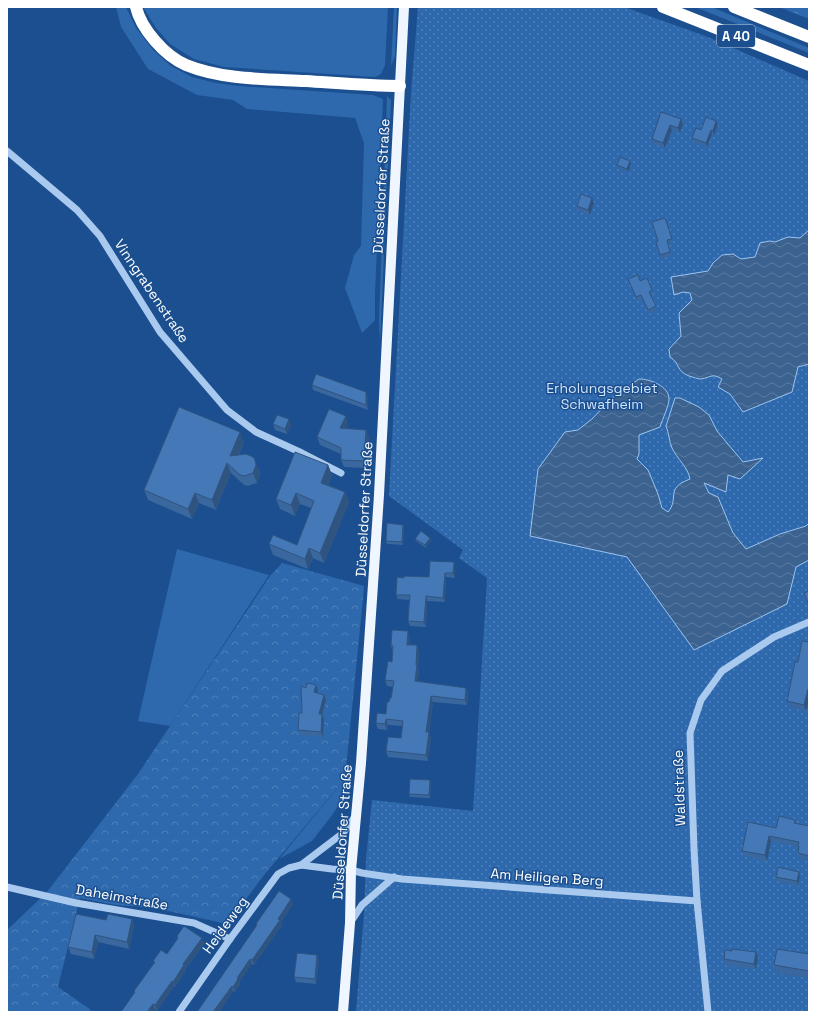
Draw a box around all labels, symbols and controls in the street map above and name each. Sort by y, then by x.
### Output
road number: A 40 [717,25,755,47]
street label: Düsseldorfer Straße [368,118,394,254]
street label: Vinngrabenstraße [111,236,193,346]
park label: Erholungsgebiet Schwafheim [546,379,658,413]
street label: Düsseldorfer Straße [351,441,377,577]
street label: Waldstraße [669,749,689,827]
street label: Düsseldorfer Straße [328,764,356,900]
street label: Am Heiligen Berg [490,864,604,890]
street label: Daheimstraße [74,880,170,914]
street label: Heideweg [198,893,252,957]

